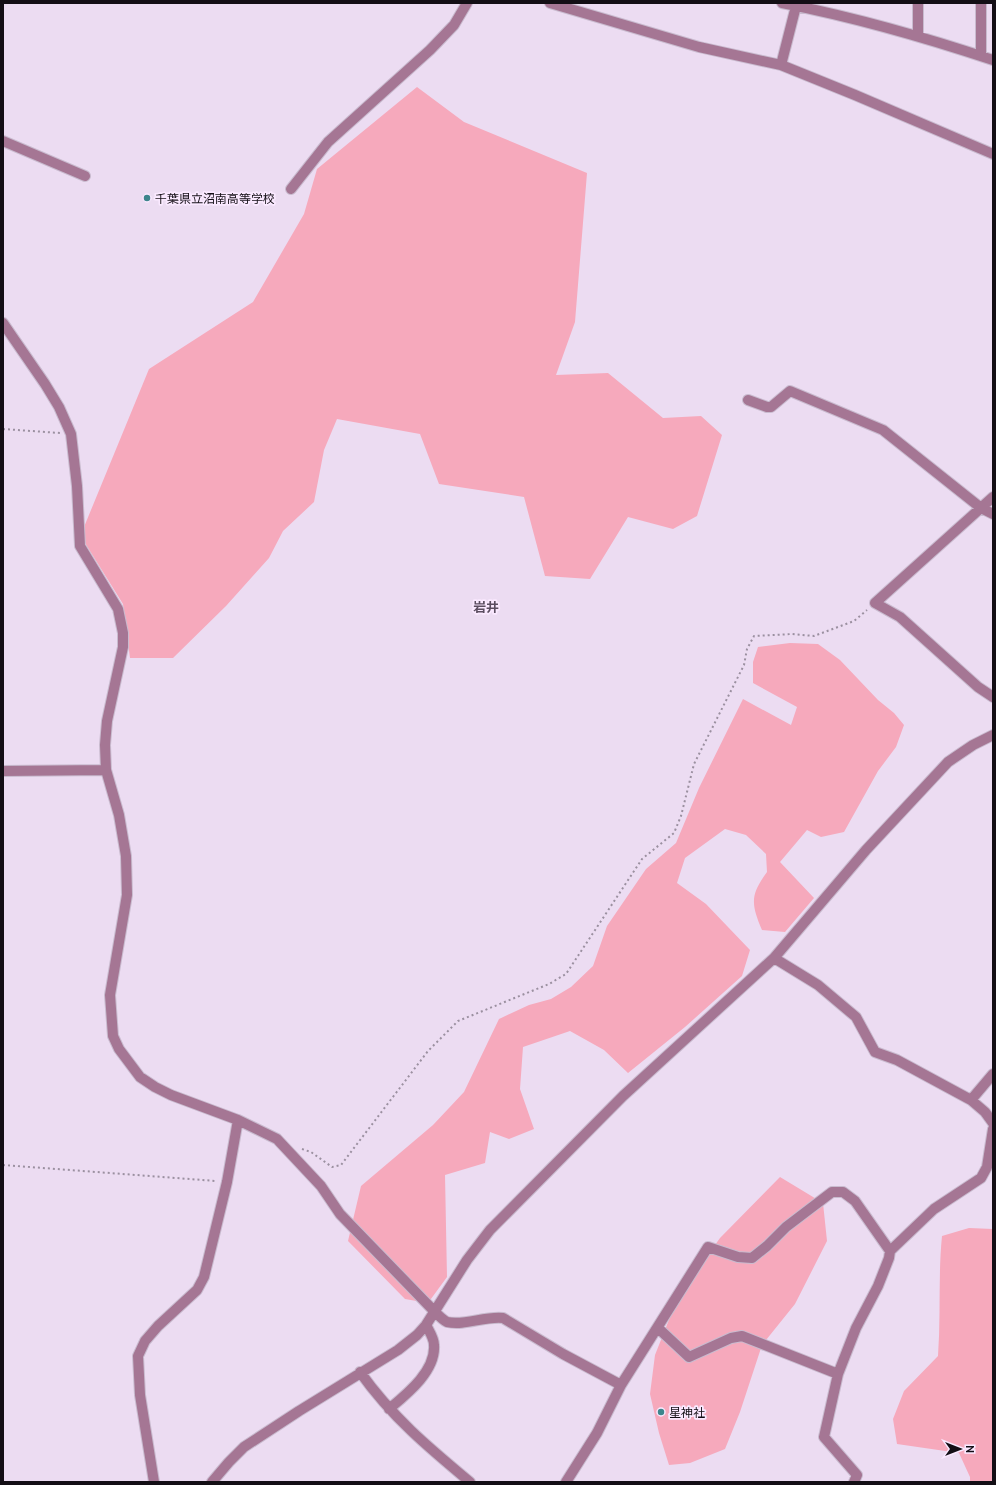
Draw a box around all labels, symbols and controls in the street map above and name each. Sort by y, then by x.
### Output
place label: 千葉県立沼南高等学校 [155,192,275,205]
marker: 千葉県立沼南高等学校 [142,193,152,203]
district label: 岩井 [473,600,499,614]
place label: 星神社 [669,1406,705,1419]
marker: 星神社 [656,1407,666,1417]
north arrow [940,1429,980,1469]
text: N [964,1445,976,1453]

